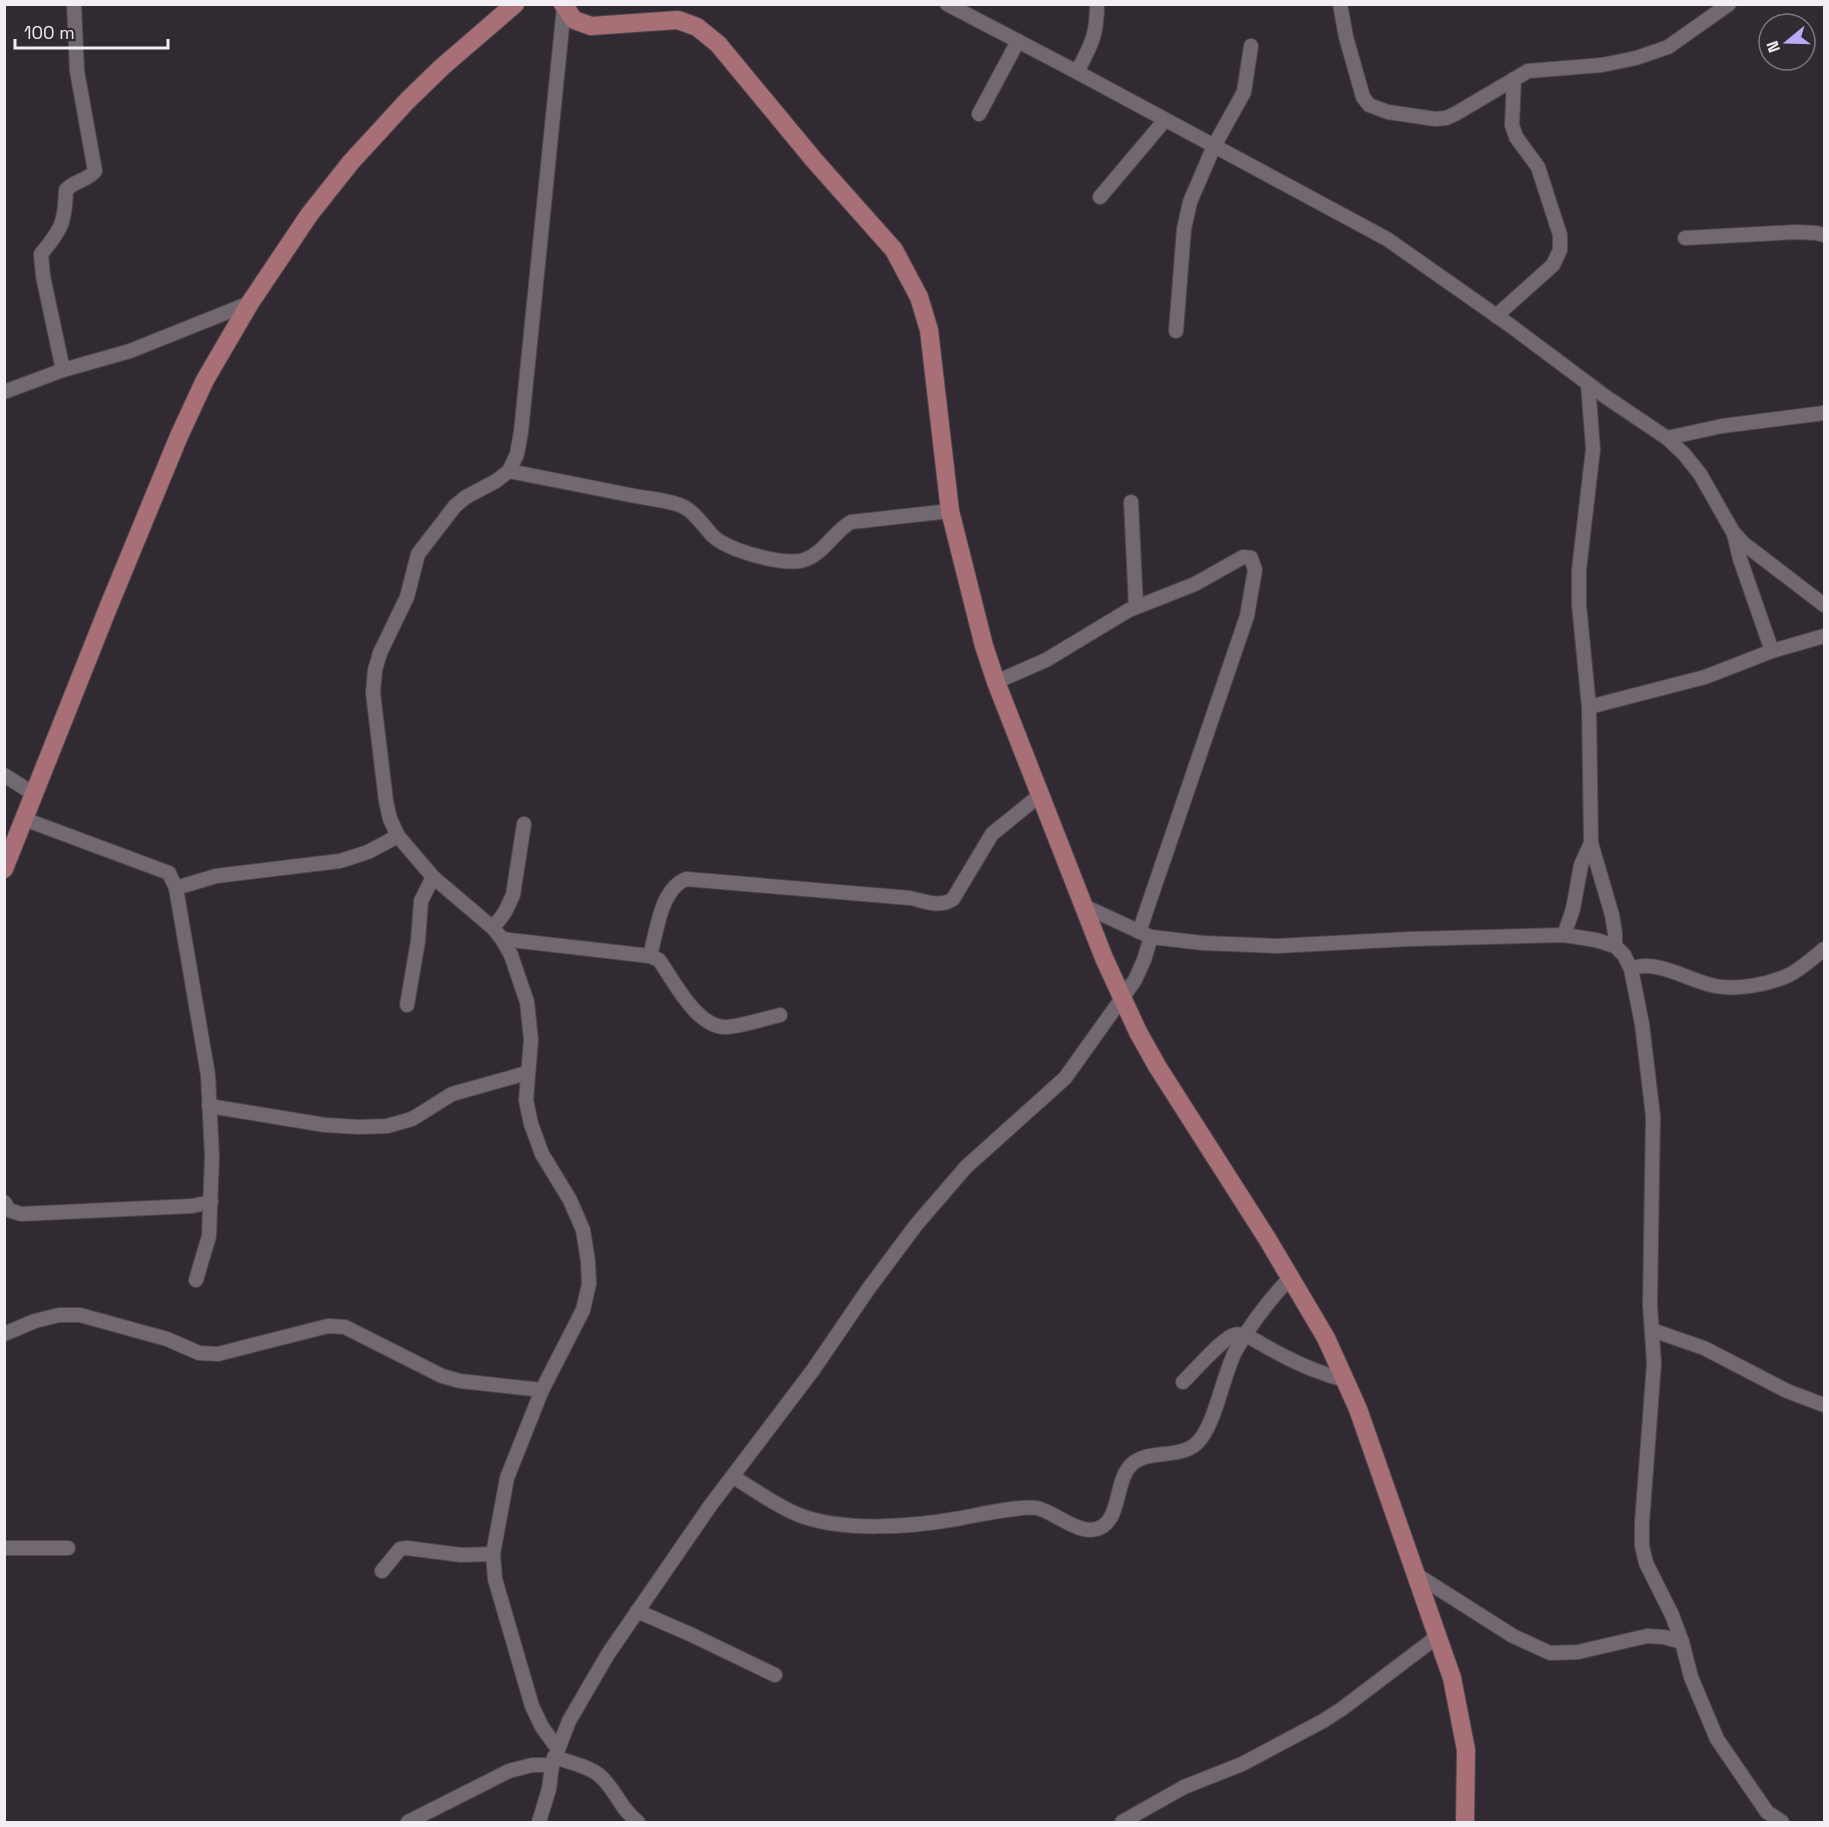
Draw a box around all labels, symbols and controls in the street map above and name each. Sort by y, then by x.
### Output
scale bar [15,12,168,50]
north arrow [1757,12,1817,72]
text: 100 m [24,21,75,44]
text: N [1762,38,1785,55]

